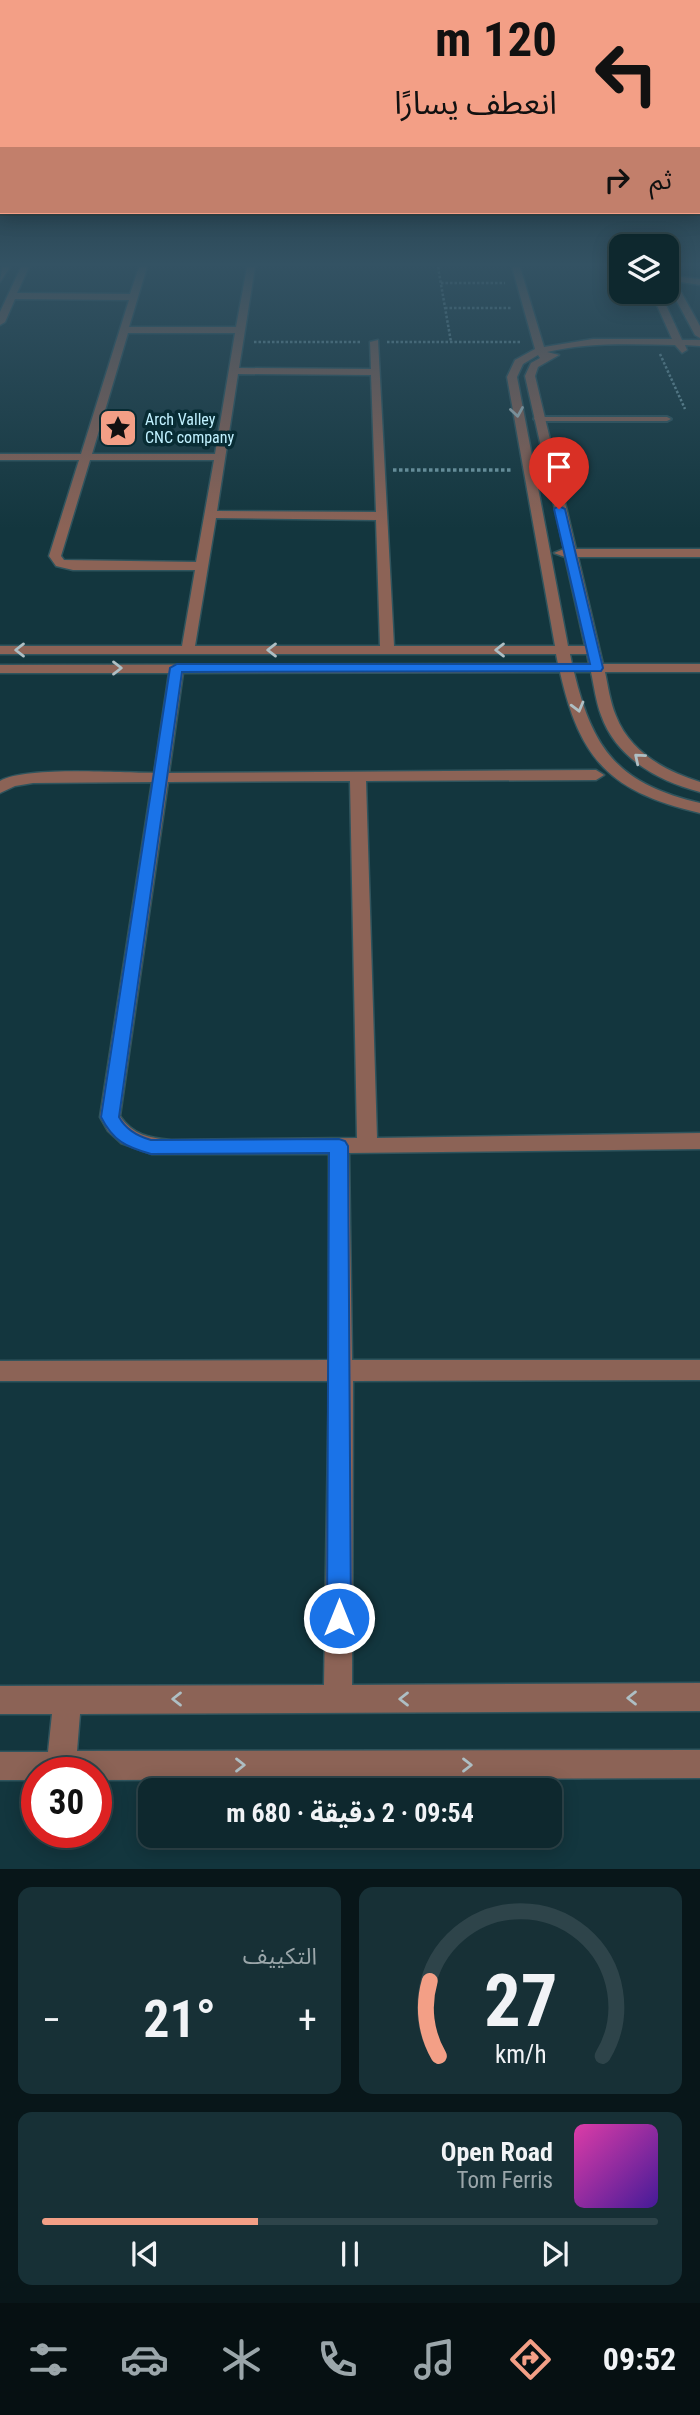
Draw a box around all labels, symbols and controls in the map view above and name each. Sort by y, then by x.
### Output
text: 120 m [435,11,557,68]
icon: left [581,28,672,119]
text: انعطف يسارًا [394,84,557,122]
icon: right [598,161,636,199]
text: ثم [650,165,672,195]
map controls [609,234,679,304]
button: layers [609,234,679,304]
one-way arrow [509,406,524,418]
place icon: Arch Valley CNC company [97,407,139,449]
place label: Arch Valley CNC company [145,410,235,447]
pin [529,437,589,509]
icon: arrive [540,448,578,486]
one-way arrow [15,642,25,658]
one-way arrow [267,642,277,658]
one-way arrow [494,642,505,658]
one-way arrow [112,660,123,676]
one-way arrow [570,701,584,713]
one-way arrow [635,754,648,766]
position arrow [302,1581,376,1655]
one-way arrow [626,1690,637,1706]
one-way arrow [171,1691,182,1707]
one-way arrow [399,1691,409,1707]
speed limit sign: 30 [21,1757,112,1848]
one-way arrow [235,1757,245,1773]
one-way arrow [462,1757,473,1773]
text: 09:54 · 2 دقيقة · 680 m [226,1798,474,1828]
text: التكييف [243,1943,317,1970]
text: 27 [484,1959,557,2045]
text: 21° [143,1989,216,2050]
text: − [42,1998,61,2042]
text: + [298,1998,317,2042]
text: km/h [495,2040,546,2069]
text: Open Road [441,2137,553,2167]
text: Tom Ferris [457,2167,553,2194]
icon: previous [126,2235,164,2273]
icon: pause [331,2235,369,2273]
icon: next [536,2235,574,2273]
icon: filters [24,2335,73,2384]
icon: car [120,2335,169,2384]
icon: climate [217,2335,266,2384]
icon: phone [313,2335,362,2384]
icon: music [410,2335,459,2384]
icon: directions [506,2335,555,2384]
text: 09:52 [603,2340,676,2378]

